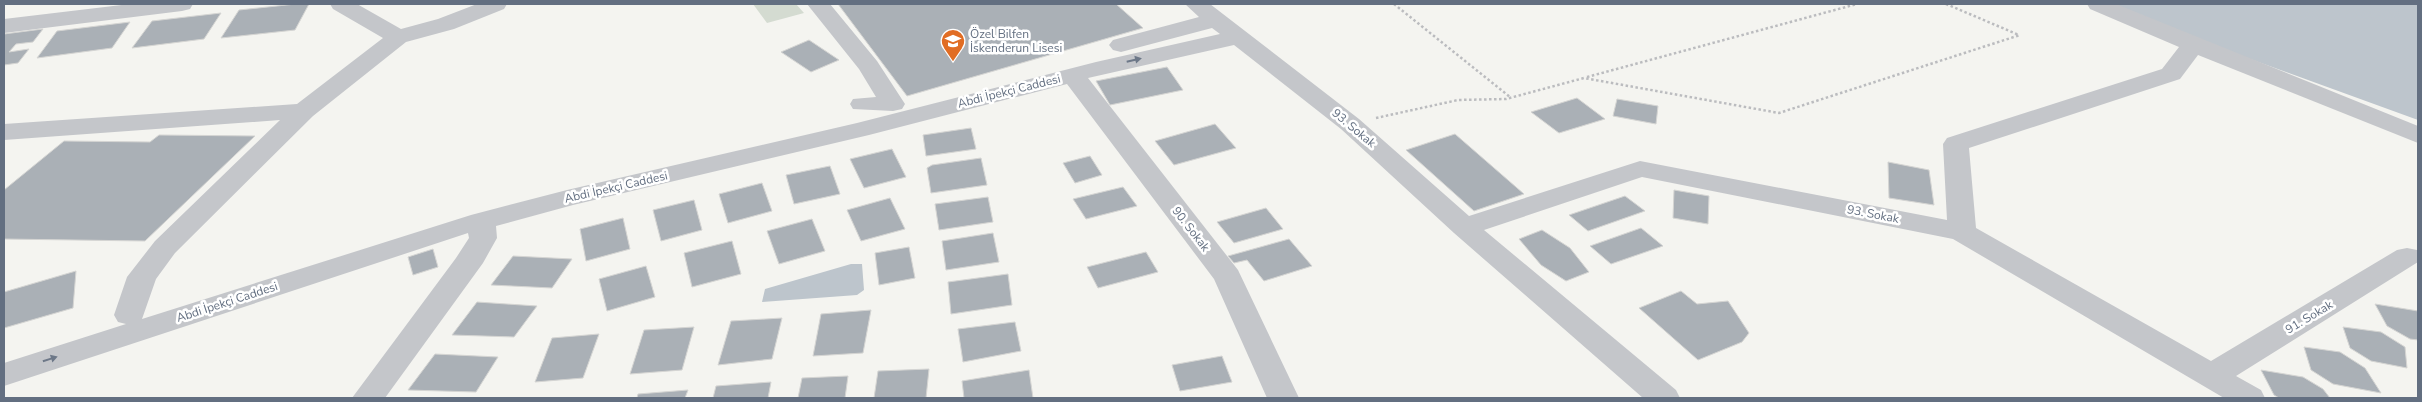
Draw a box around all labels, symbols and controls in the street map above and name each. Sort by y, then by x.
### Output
place label: Özel Bilfen İskenderun Lisesi [970,26,1062,56]
school or university icon: Özel Bilfen İskenderun Lisesi [940,28,966,62]
one-way arrow [1126,56,1142,64]
street label: Abdi İpekçi Caddesi [956,70,1062,112]
street label: 93. Sokak [1329,105,1380,152]
street label: Abdi İpekçi Caddesi [563,167,669,207]
street label: 93. Sokak [1846,201,1901,227]
street label: 90. Sokak [1169,203,1214,255]
street label: Abdi İpekçi Caddesi [174,278,280,326]
street label: 91. Sokak [2282,296,2337,337]
one-way arrow [43,355,58,363]

